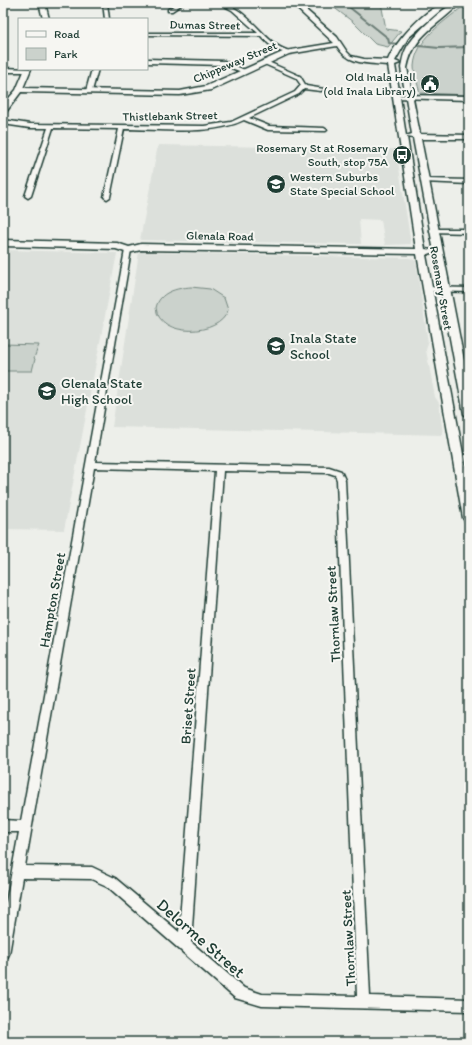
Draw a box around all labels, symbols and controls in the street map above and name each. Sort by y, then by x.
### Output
street label: Dumas Street [170,17,241,33]
legend [18,18,148,70]
text: Road [54,27,80,41]
street label: Chippeway Street [191,38,280,86]
text: Park [54,47,78,61]
place label: Old Inala Hall (old Inala Library) [324,70,417,98]
public building icon: Old Inala Hall (old Inala Library) [419,73,441,95]
street label: Thistlebank Street [122,108,218,124]
place label: Rosemary St at Rosemary South, stop 75A [256,141,388,169]
bus stop icon: Rosemary St at Rosemary South, stop 75A [391,144,413,166]
place label: Western Suburbs State Special School [290,170,395,198]
school or university icon: Western Suburbs State Special School [265,173,287,195]
street label: Glenala Road [186,228,254,244]
street label: Rosemary Street [427,245,455,332]
place label: Inala State School [290,330,357,363]
school or university icon: Inala State School [265,335,287,357]
place label: Glenala State High School [61,375,143,408]
school or university icon: Glenala State High School [36,380,58,402]
street label: Hampton Street [36,551,69,649]
street label: Thornlaw Street [322,565,345,663]
street label: Briset Street [177,667,200,745]
street label: Thornlaw Street [337,889,360,987]
street label: Delorme Street [153,894,249,982]

